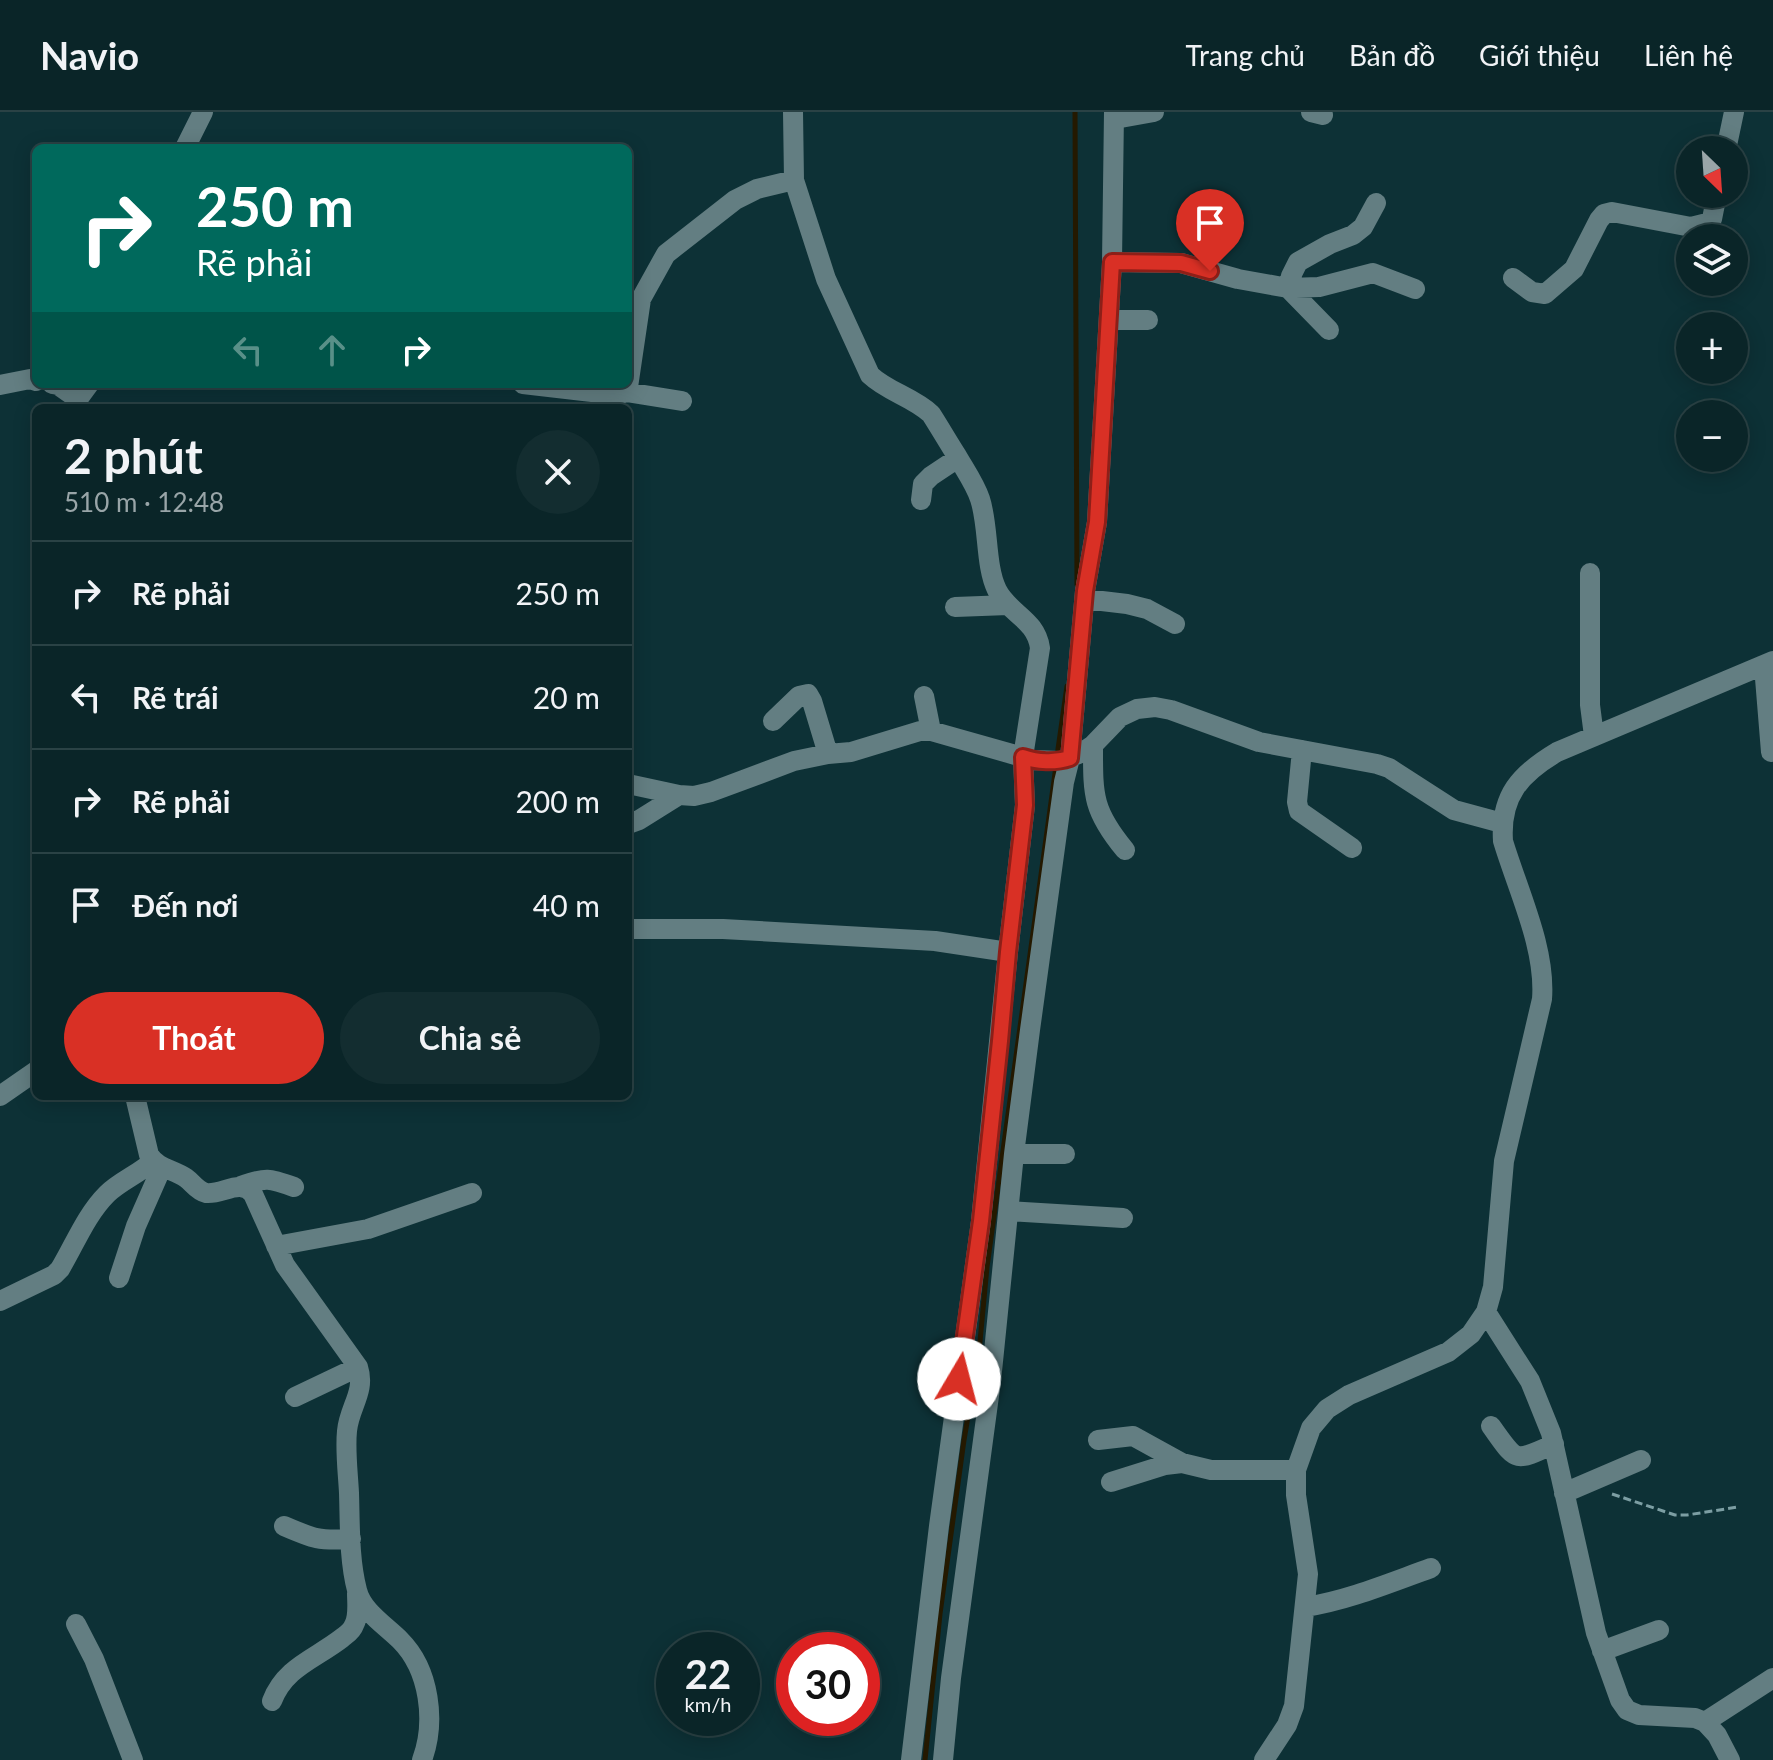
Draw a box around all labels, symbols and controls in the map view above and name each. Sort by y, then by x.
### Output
text: Navio [40,32,139,78]
text: Trang chủ [1186,38,1305,72]
text: Bản đồ [1349,38,1435,72]
text: Giới thiệu [1479,38,1600,72]
text: Liên hệ [1644,38,1733,72]
north arrow [1676,136,1748,208]
map controls [1676,136,1748,472]
text: 250 m [196,172,354,239]
icon: right [64,176,168,280]
pin [1176,189,1244,271]
icon: arrive [1188,201,1232,245]
button: layers [1676,224,1748,296]
text: Rẽ phải [196,240,312,284]
button: + [1676,312,1748,384]
icon: left [226,328,270,372]
icon: ahead [310,328,354,372]
icon: right [394,328,438,372]
button: − [1676,400,1748,472]
text: 2 phút [64,427,203,484]
button: close [516,430,600,514]
text: 510 m · 12:48 [64,486,224,518]
icon: right [64,571,108,615]
text: Rẽ phải [132,575,230,611]
text: 250 m [515,575,600,611]
icon: left [64,675,108,719]
text: Rẽ trái [132,679,219,715]
text: 20 m [533,679,600,715]
icon: right [64,779,108,823]
text: Rẽ phải [132,783,230,819]
text: 200 m [515,783,600,819]
icon: arrive [64,883,108,927]
text: Đến nơi [132,887,238,923]
text: 40 m [533,887,600,923]
button: Thoát [64,992,324,1084]
button: Chia sẻ [340,992,600,1084]
position arrow [917,1337,1001,1421]
speed limit sign: 30 [776,1632,880,1736]
text: 22 [685,1650,731,1698]
text: km/h [685,1692,731,1716]

